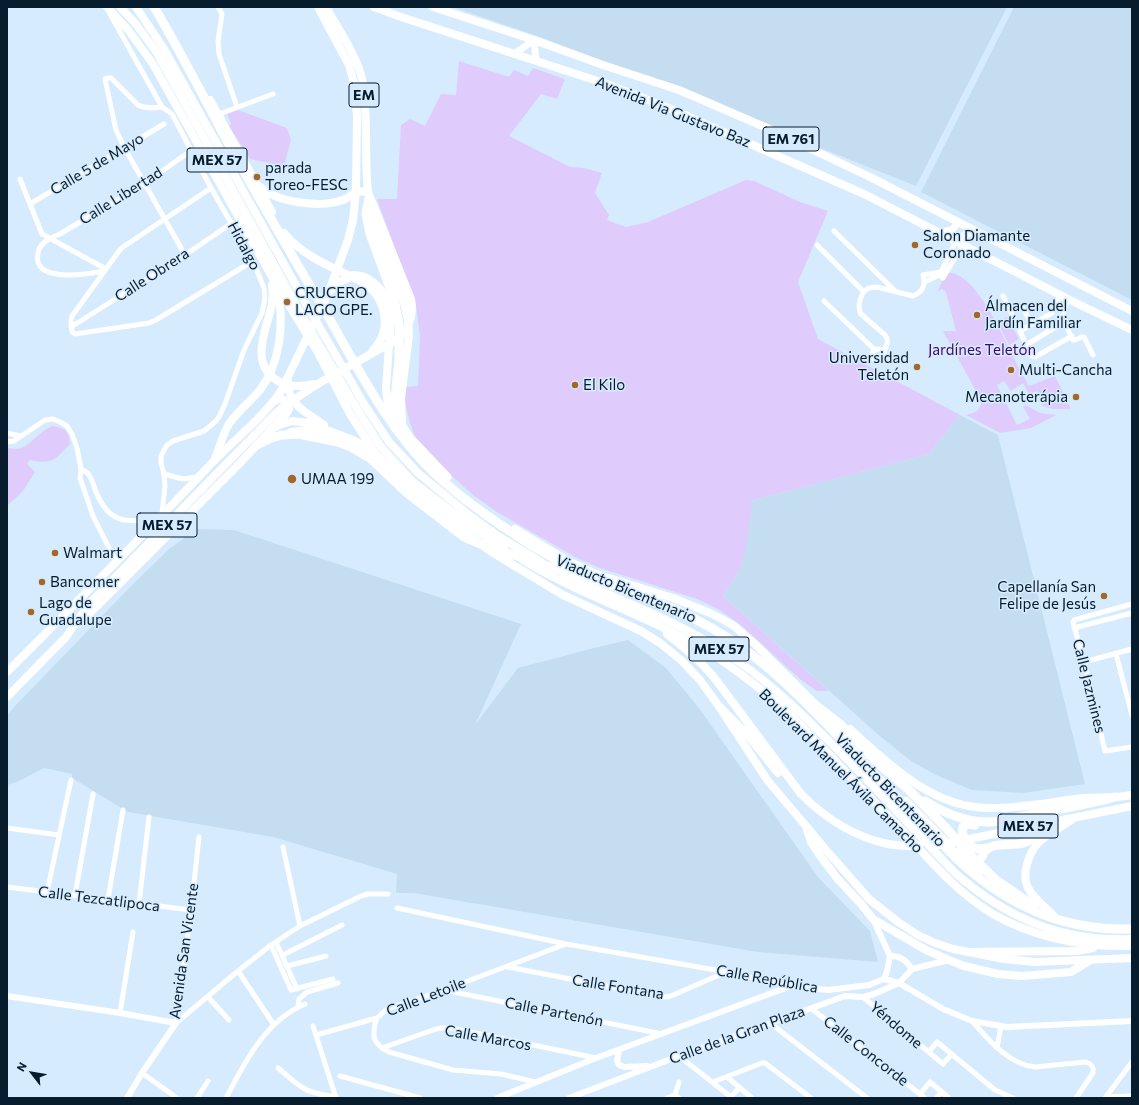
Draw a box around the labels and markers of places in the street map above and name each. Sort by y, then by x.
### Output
place label: parada Toreo-FESC [265,159,348,194]
marker: parada Toreo-FESC [252,172,262,182]
place label: Salon Diamante Coronado [923,227,1030,262]
marker: Salon Diamante Coronado [910,240,920,250]
place label: CRUCERO LAGO GPE. [295,284,372,319]
marker: CRUCERO LAGO GPE. [282,297,292,307]
place label: Álmacen del Jardín Familiar [985,297,1082,332]
marker: Álmacen del Jardín Familiar [972,310,982,320]
place label: Universidad Teletón [829,349,909,384]
place label: Multi-Cancha [1019,361,1112,379]
marker: Universidad Teletón [912,362,922,372]
marker: Multi-Cancha [1006,365,1016,375]
place label: El Kilo [583,376,625,394]
marker: El Kilo [570,380,580,390]
place label: Mecanoterápia [965,388,1068,406]
marker: Mecanoterápia [1071,392,1081,402]
place label: UMAA 199 [301,470,374,488]
marker: UMAA 199 [286,473,298,485]
place label: Walmart [63,544,122,562]
marker: Walmart [50,548,60,558]
place label: Bancomer [50,573,119,591]
marker: Bancomer [37,577,47,587]
place label: Capellanía San Felipe de Jesús [997,578,1096,613]
marker: Capellanía San Felipe de Jesús [1099,591,1109,601]
place label: Lago de Guadalupe [39,594,112,629]
marker: Lago de Guadalupe [26,607,36,617]

